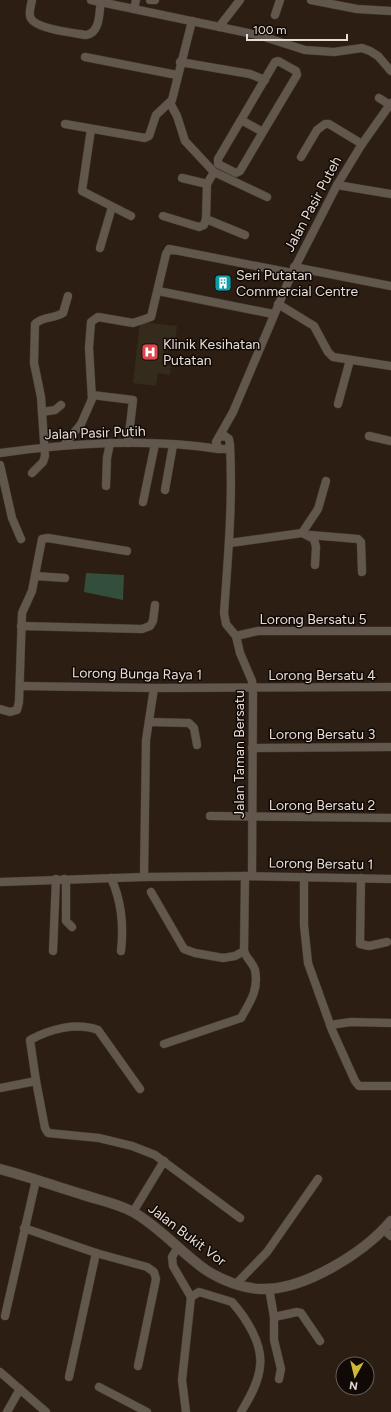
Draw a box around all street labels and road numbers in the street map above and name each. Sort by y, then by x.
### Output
street label: Jalan Pasir Puteh [281,153,345,255]
street label: Jalan Pasir Putih [44,423,146,443]
street label: Lorong Bersatu 5 [260,611,366,628]
street label: Lorong Bunga Raya 1 [72,664,202,684]
street label: Lorong Bersatu 4 [268,667,376,684]
street label: Jalan Taman Bersatu [231,690,248,818]
street label: Lorong Bersatu 3 [269,726,375,743]
street label: Lorong Bersatu 2 [269,797,375,814]
street label: Lorong Bersatu 1 [269,855,373,873]
street label: Jalan Bukit Vor [145,1200,229,1270]

